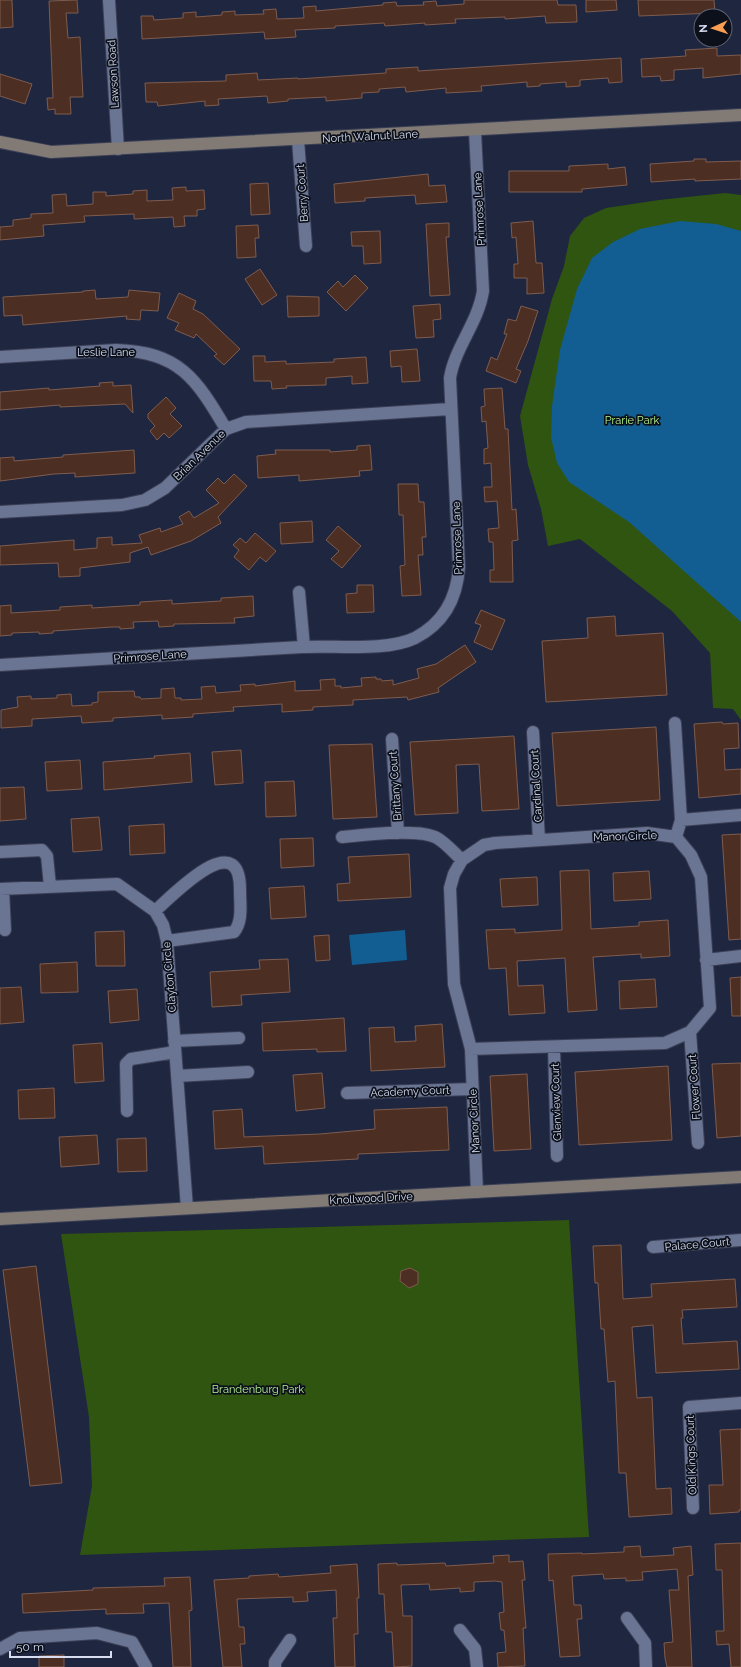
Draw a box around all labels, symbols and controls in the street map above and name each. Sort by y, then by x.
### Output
north arrow [693,8,733,48]
text: N [697,24,710,33]
street label: Lawson Road [105,39,122,109]
street label: North Walnut Lane [322,127,419,146]
street label: Berry Court [294,163,311,222]
street label: Primrose Lane [471,171,488,246]
street label: Leslie Lane [77,346,136,359]
park label: Prarie Park [605,414,659,427]
street label: Brian Avenue [171,427,228,483]
street label: Primrose Lane [450,501,465,575]
street label: Primrose Lane [113,647,188,666]
street label: Cardinal Court [528,749,545,823]
street label: Brittany Court [387,750,404,821]
street label: Manor Circle [593,829,658,844]
street label: Clayton Circle [160,941,179,1013]
street label: Flower Court [686,1053,703,1120]
street label: Glenview Court [549,1063,564,1141]
street label: Academy Court [370,1084,450,1099]
street label: Manor Circle [466,1088,483,1153]
street label: Knollwood Drive [329,1190,414,1207]
street label: Palace Court [664,1235,730,1254]
park label: Brandenburg Park [212,1383,304,1396]
street label: Old Kings Court [684,1415,699,1495]
scale bar [10,1633,111,1659]
text: 50 m [16,1640,44,1654]

